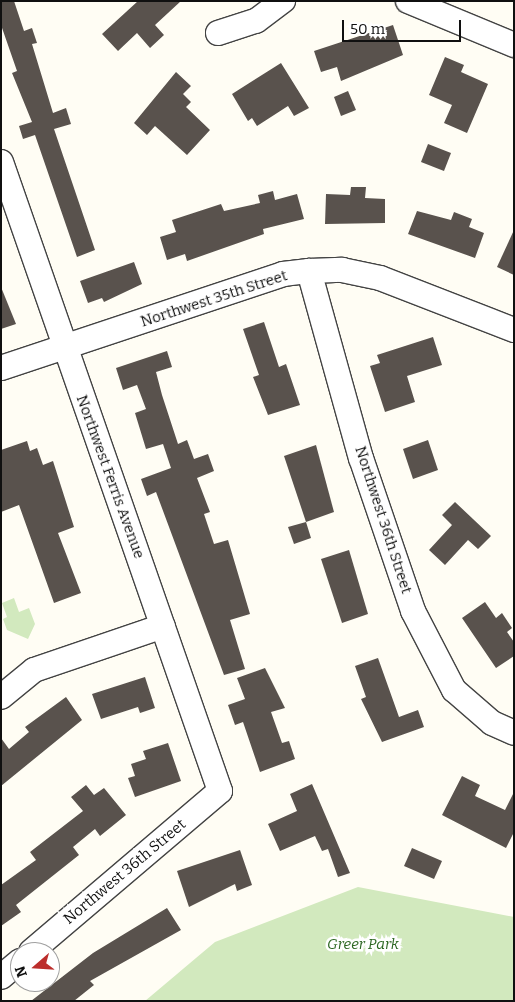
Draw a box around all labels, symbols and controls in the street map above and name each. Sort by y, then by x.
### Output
scale bar [345,10,464,42]
text: 50 m [350,20,385,38]
street label: Northwest 35th Street [138,267,290,331]
street label: Northwest Ferris Avenue [72,393,148,561]
street label: Northwest 36th Street [351,444,415,596]
street label: Northwest 36th Street [60,816,190,928]
park label: Greer Park [327,936,399,954]
north arrow [10,942,60,992]
text: N [11,964,31,980]

